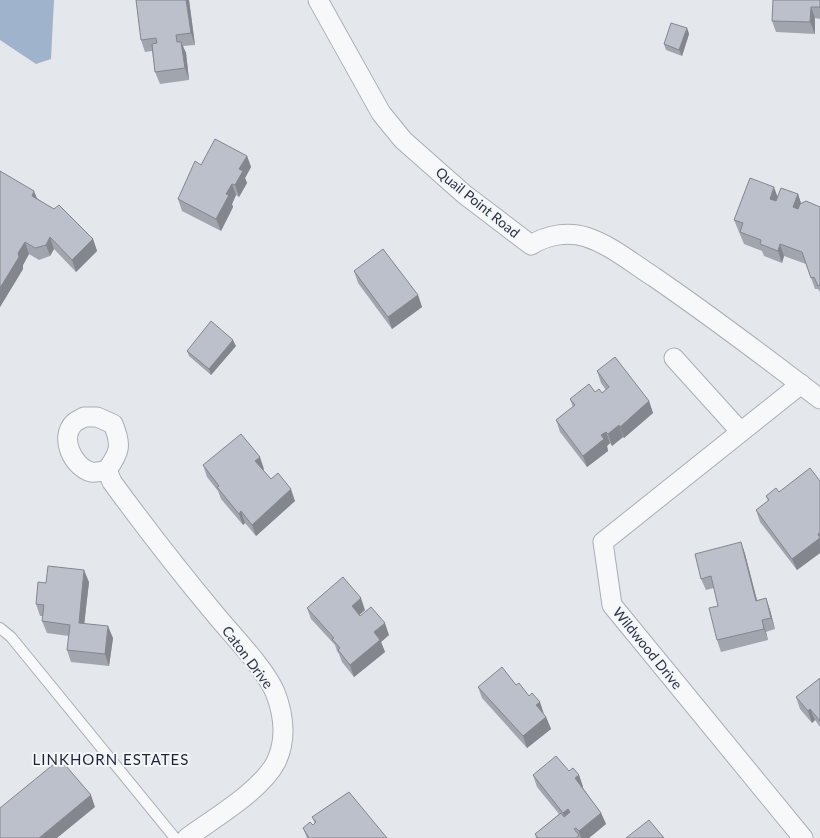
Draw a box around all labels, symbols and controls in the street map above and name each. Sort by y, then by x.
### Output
street label: Quail Point Road [433,163,523,241]
street label: Wildwood Drive [610,604,686,692]
street label: Caton Drive [219,622,277,692]
district label: LINKHORN ESTATES [33,750,189,768]

